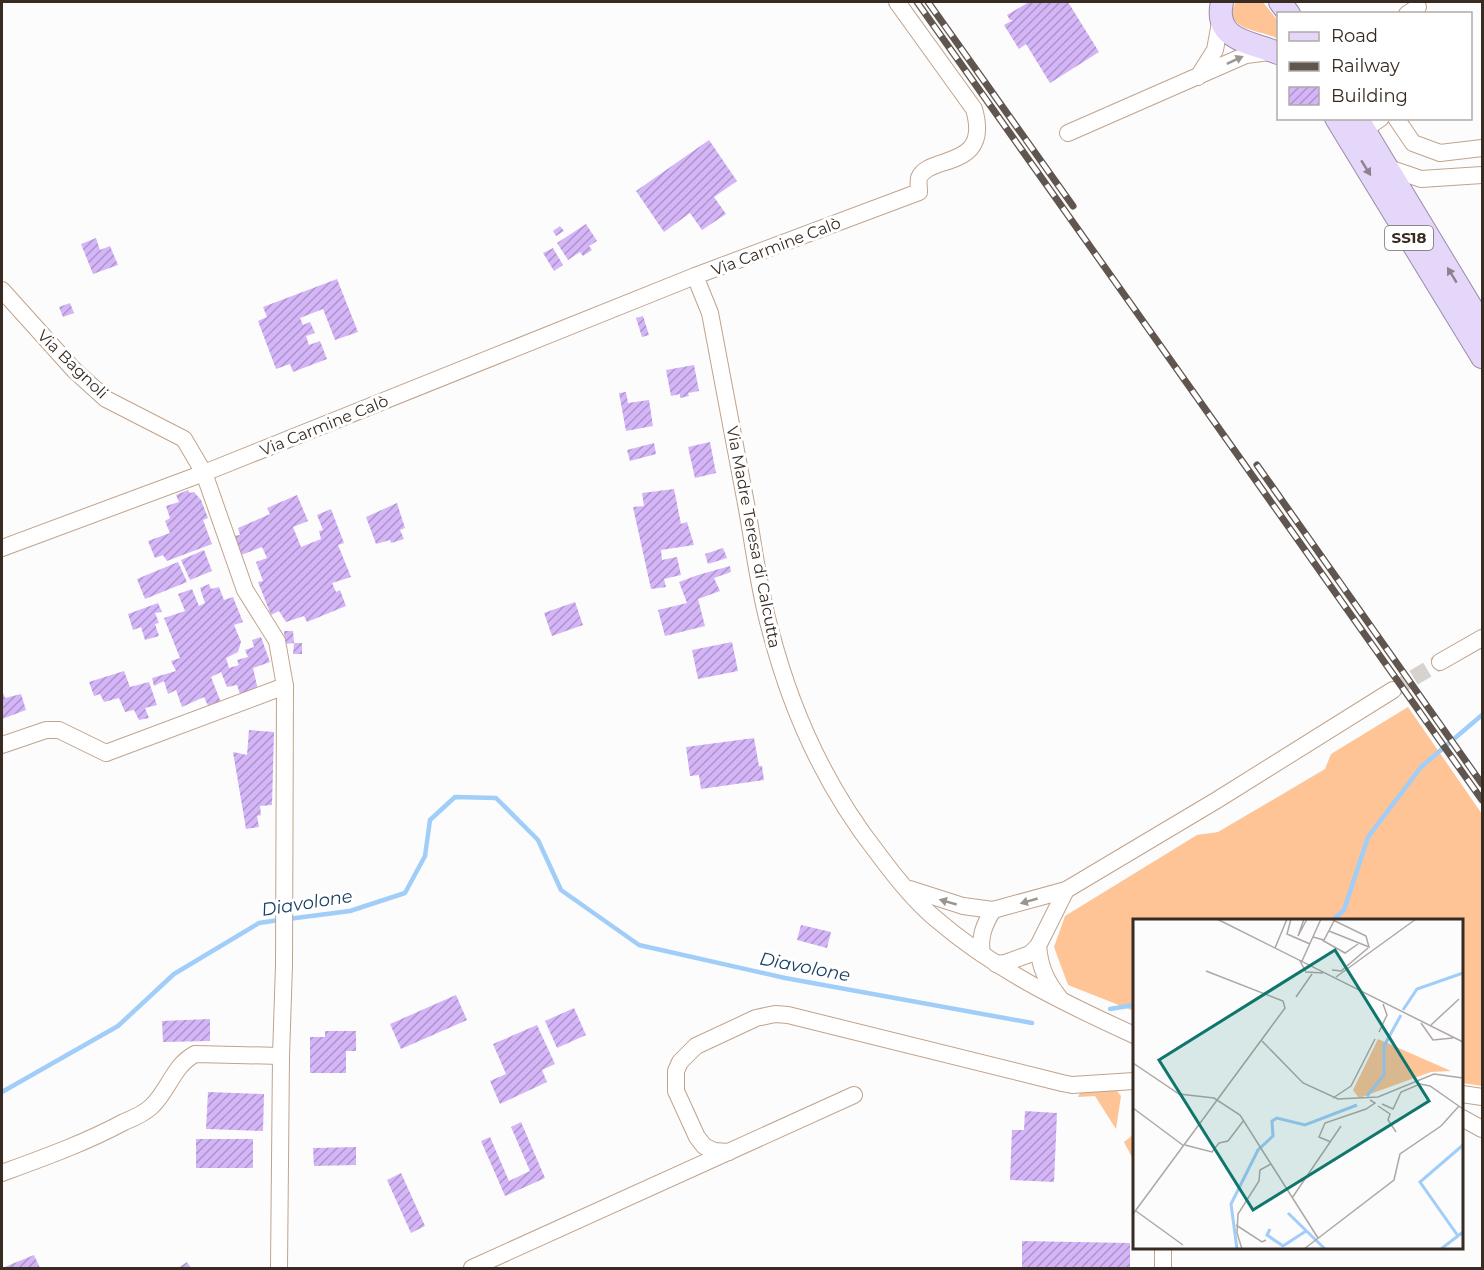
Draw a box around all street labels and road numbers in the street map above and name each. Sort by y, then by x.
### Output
street label: Via Carmine Calò [709,213,843,280]
road number: SS18 [1385,226,1433,250]
street label: Via Bagnoli [33,326,112,403]
street label: Via Carmine Calò [257,391,391,460]
street label: Via Madre Teresa di Calcutta [723,425,784,650]

